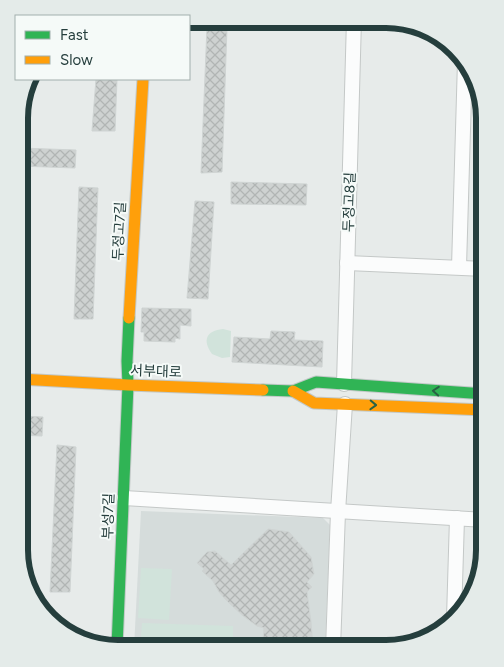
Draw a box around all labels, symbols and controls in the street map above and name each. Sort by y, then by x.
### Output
legend [15,15,190,80]
text: Fast [60,26,89,44]
text: Slow [60,51,93,69]
street label: 두정고8길 [340,172,359,232]
street label: 두정고7길 [109,201,130,261]
street label: 서부대로 [130,362,182,381]
one-way arrow [432,385,440,396]
one-way arrow [370,400,378,411]
street label: 부성7길 [99,493,118,539]

